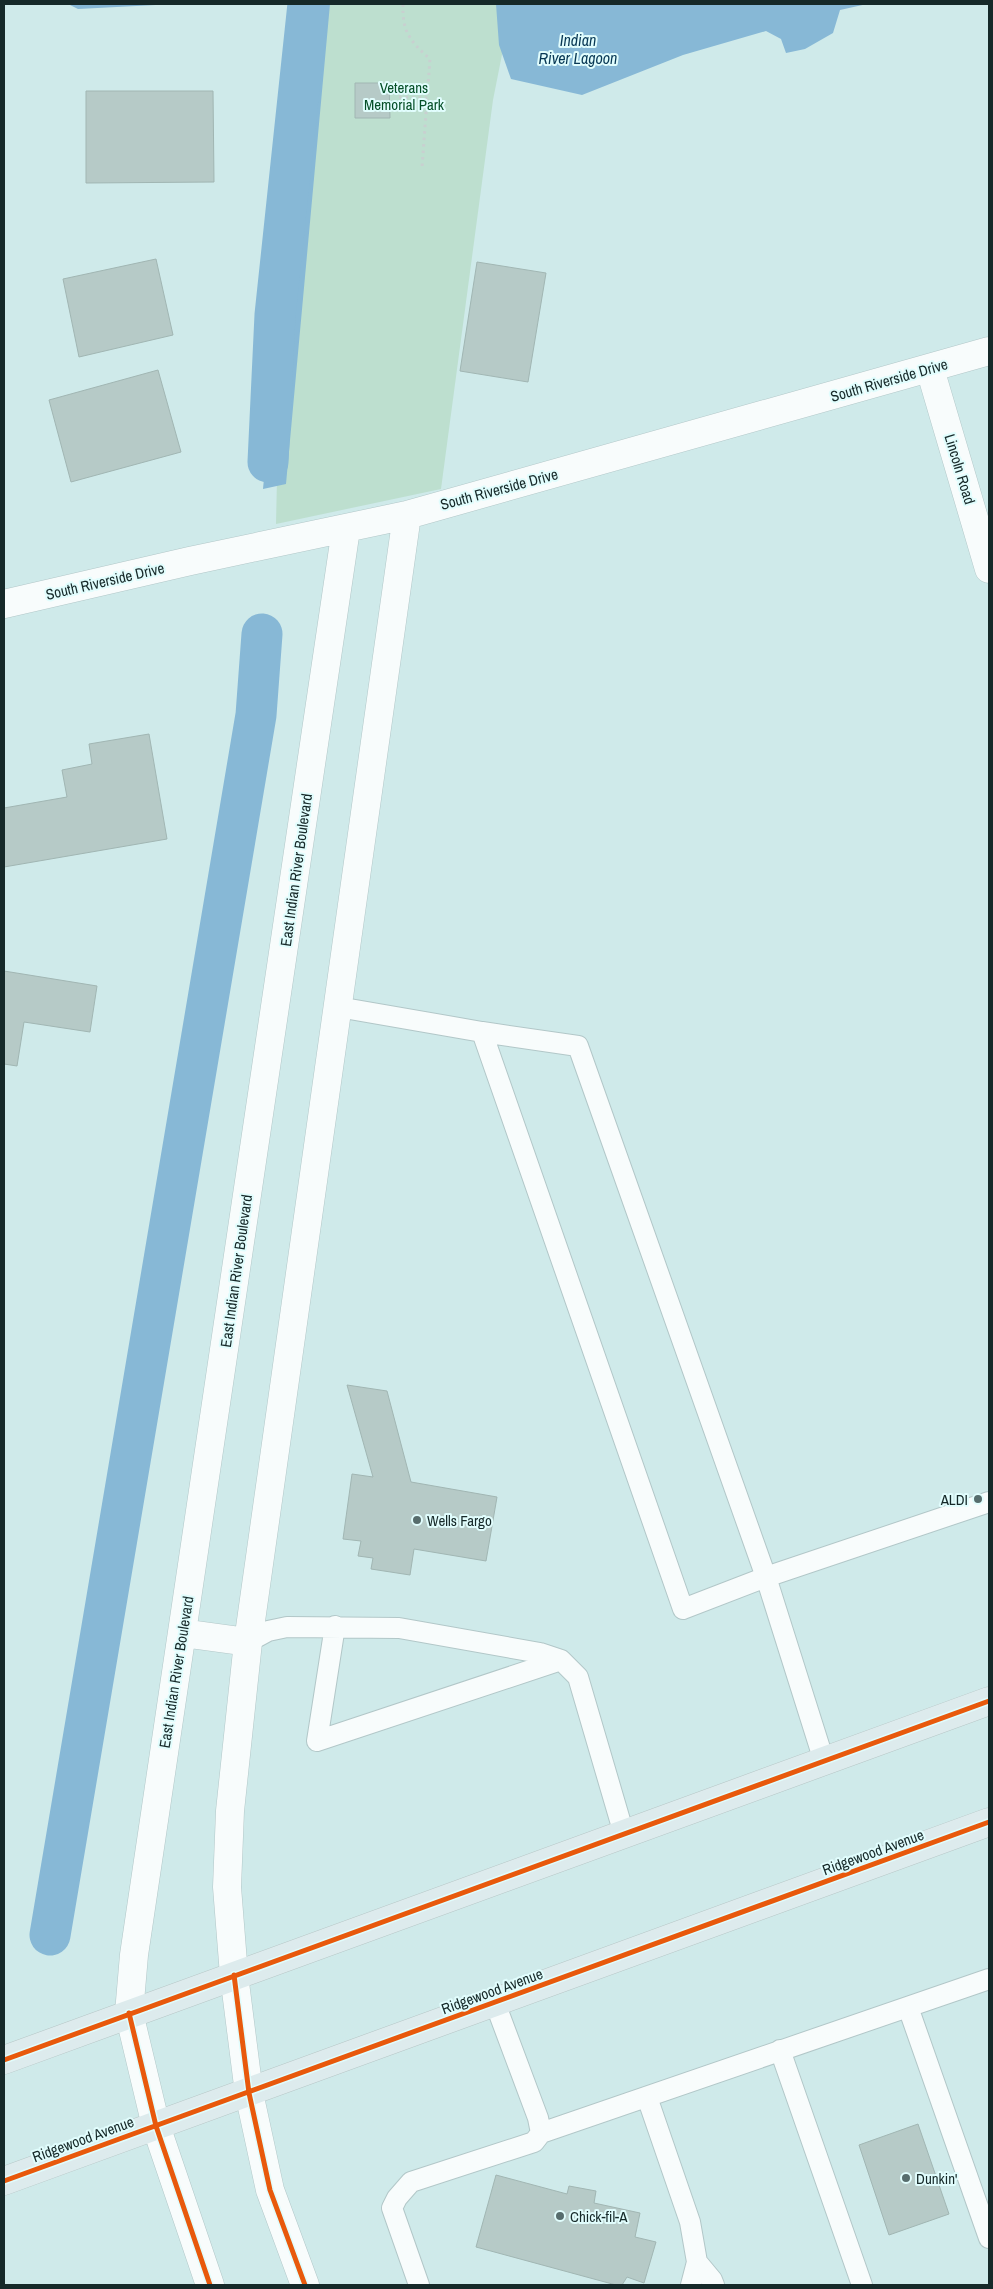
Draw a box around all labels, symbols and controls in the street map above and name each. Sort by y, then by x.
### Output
water label: Indian River Lagoon [539,29,617,69]
park label: Veterans Memorial Park [364,77,445,115]
street label: South Riverside Drive [828,353,950,407]
street label: Lincoln Road [939,431,981,507]
street label: South Riverside Drive [438,463,560,515]
street label: South Riverside Drive [44,557,166,605]
street label: East Indian River Boulevard [275,792,317,948]
street label: East Indian River Boulevard [215,1193,257,1349]
place label: ALDI [940,1489,968,1510]
marker: ALDI [972,1493,984,1505]
place label: Wells Fargo [427,1510,492,1531]
marker: Wells Fargo [411,1514,423,1526]
street label: East Indian River Boulevard [154,1594,198,1750]
street label: Ridgewood Avenue [819,1824,927,1880]
street label: Ridgewood Avenue [438,1963,546,2019]
street label: Ridgewood Avenue [29,2111,137,2167]
place label: Dunkin' [916,2168,957,2189]
marker: Dunkin' [900,2172,912,2184]
place label: Chick-fil-A [570,2206,628,2227]
marker: Chick-fil-A [554,2210,566,2222]

